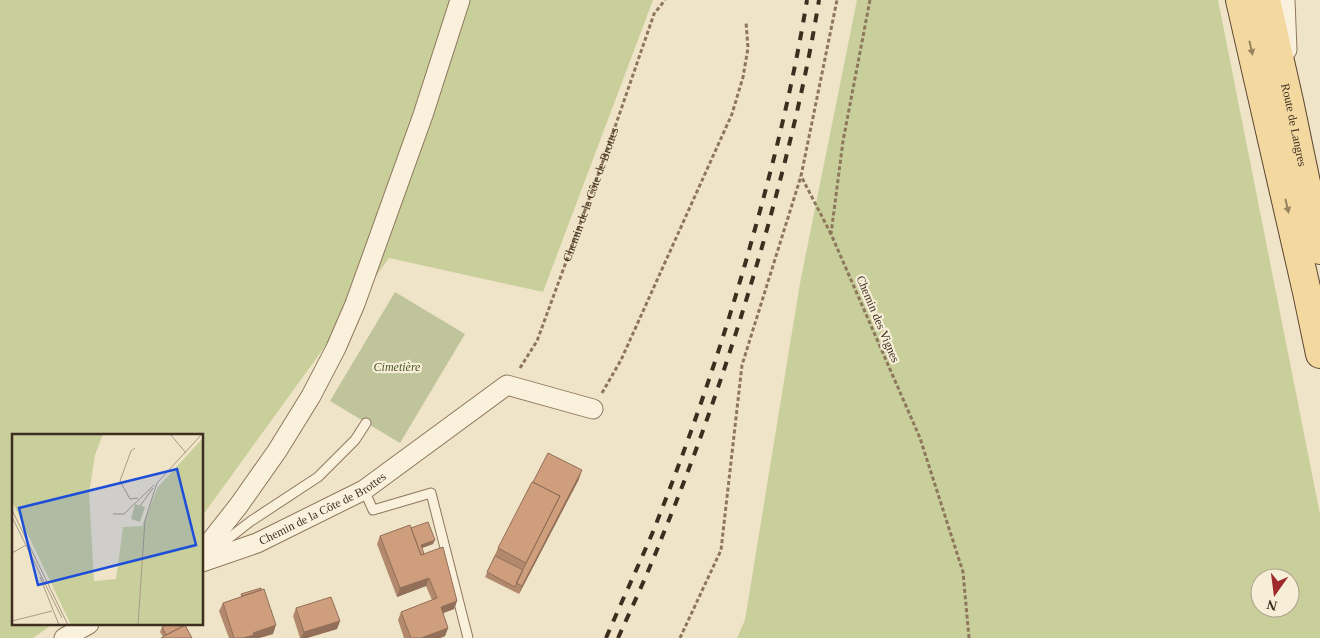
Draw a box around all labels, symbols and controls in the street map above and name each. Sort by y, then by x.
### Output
one-way arrow [1247,40,1255,55]
street label: Route de Langres [1278,82,1310,168]
street label: Chemin de la Côte de Brottes [560,125,621,263]
one-way arrow [1283,198,1291,213]
street label: Chemin des Vignes [853,273,903,365]
park label: Cimetière [374,360,421,374]
inset map [12,434,204,626]
street label: Chemin de la Côte de Brottes [257,469,389,548]
north arrow [1250,568,1300,618]
text: N [1265,597,1279,614]

